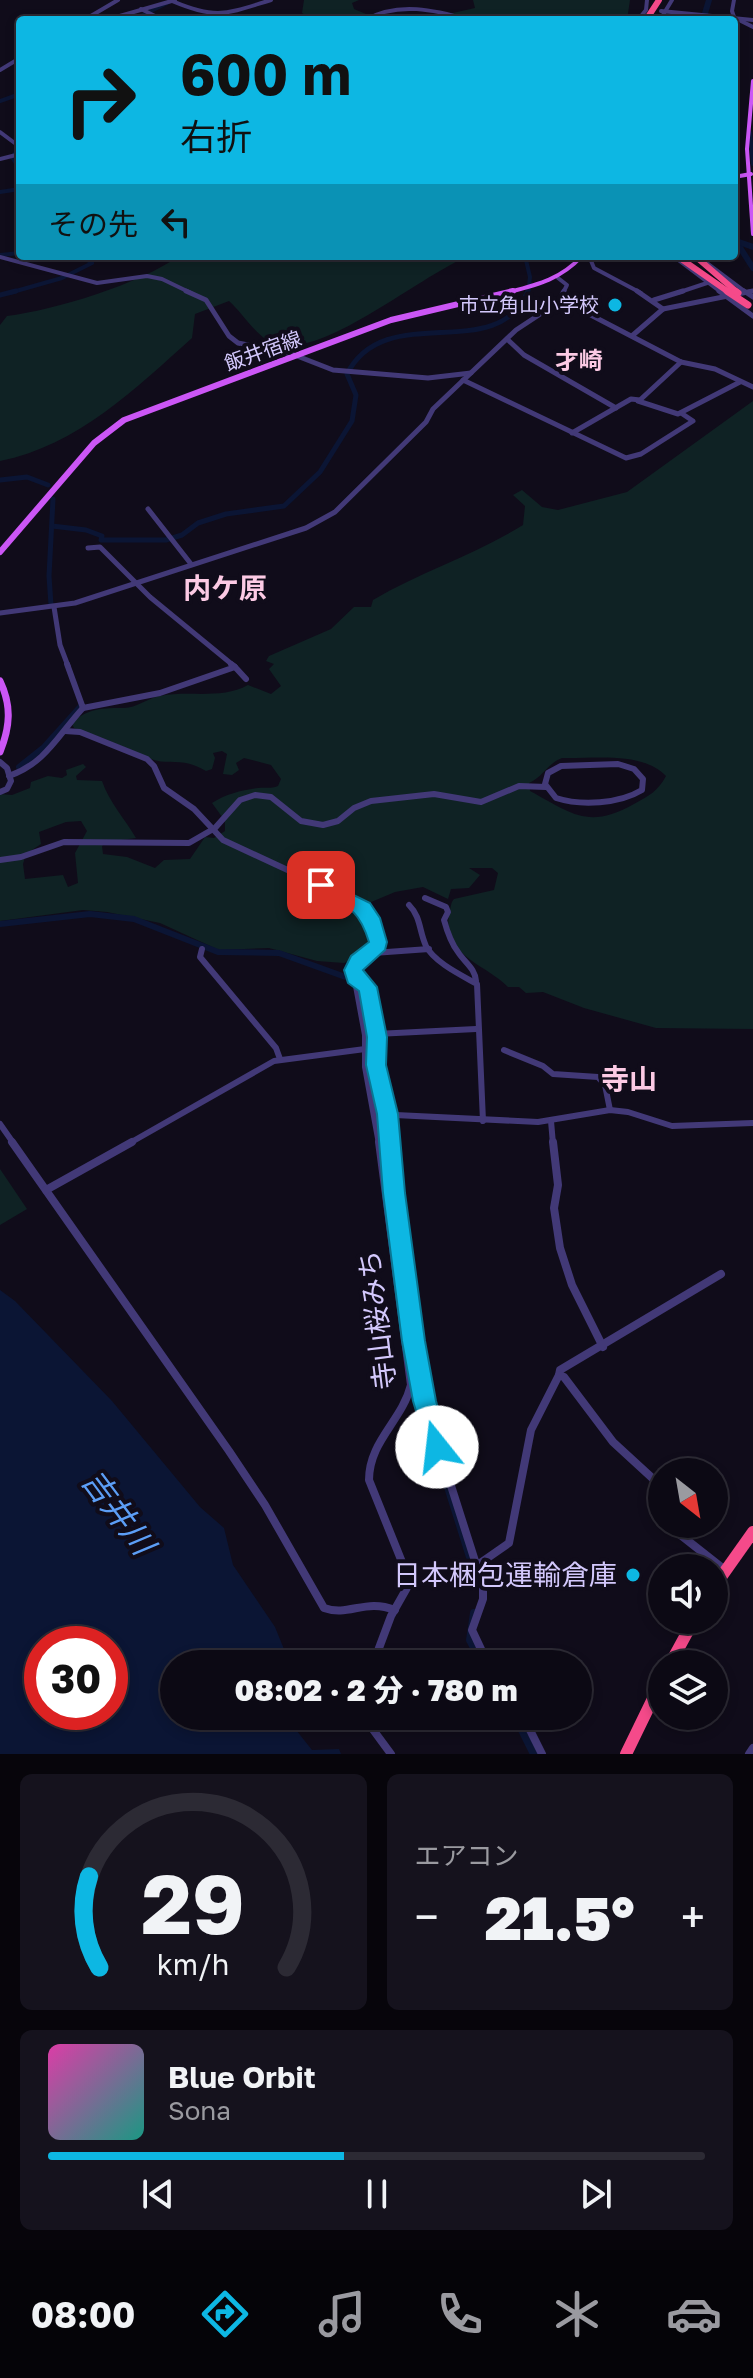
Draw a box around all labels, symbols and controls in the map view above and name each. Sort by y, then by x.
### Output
text: 600 m [180,40,351,107]
icon: right [48,48,152,152]
text: 右折 [180,115,252,158]
icon: left [154,200,198,244]
text: その先 [48,206,138,242]
place label: 市立角山小学校 [459,292,599,316]
marker: 市立角山小学校 [606,296,624,314]
street label: 飯井宿線 [221,325,304,375]
district label: 才崎 [555,345,603,374]
district label: 内ケ原 [183,571,267,604]
pin [287,851,355,919]
icon: arrive [299,863,343,907]
district label: 寺山 [601,1062,657,1095]
street label: 寺山桜みち [352,1249,401,1392]
position arrow [395,1405,479,1489]
north arrow [648,1458,728,1538]
map controls [648,1458,728,1730]
water label: 吉井川 [75,1462,165,1564]
button: sound [648,1554,728,1634]
place label: 日本梱包運輸倉庫 [393,1558,617,1591]
marker: 日本梱包運輸倉庫 [624,1566,642,1584]
speed limit sign: 30 [24,1626,128,1730]
button: layers [648,1650,728,1730]
text: 08:02 · 2 分 · 780 m [234,1672,518,1708]
text: エアコン [415,1840,519,1871]
text: 29 [141,1852,245,1952]
text: 21.5° [485,1881,635,1953]
text: − [415,1890,439,1943]
text: + [681,1890,705,1943]
text: km/h [157,1947,230,1981]
text: Blue Orbit [168,2059,316,2095]
text: Sona [168,2095,231,2126]
icon: previous [136,2172,180,2216]
icon: pause [355,2172,399,2216]
icon: next [574,2172,618,2216]
icon: directions [197,2286,253,2342]
icon: music [314,2286,370,2342]
icon: phone [432,2286,488,2342]
icon: climate [549,2286,605,2342]
icon: car [666,2286,722,2342]
text: 08:00 [31,2293,135,2336]

